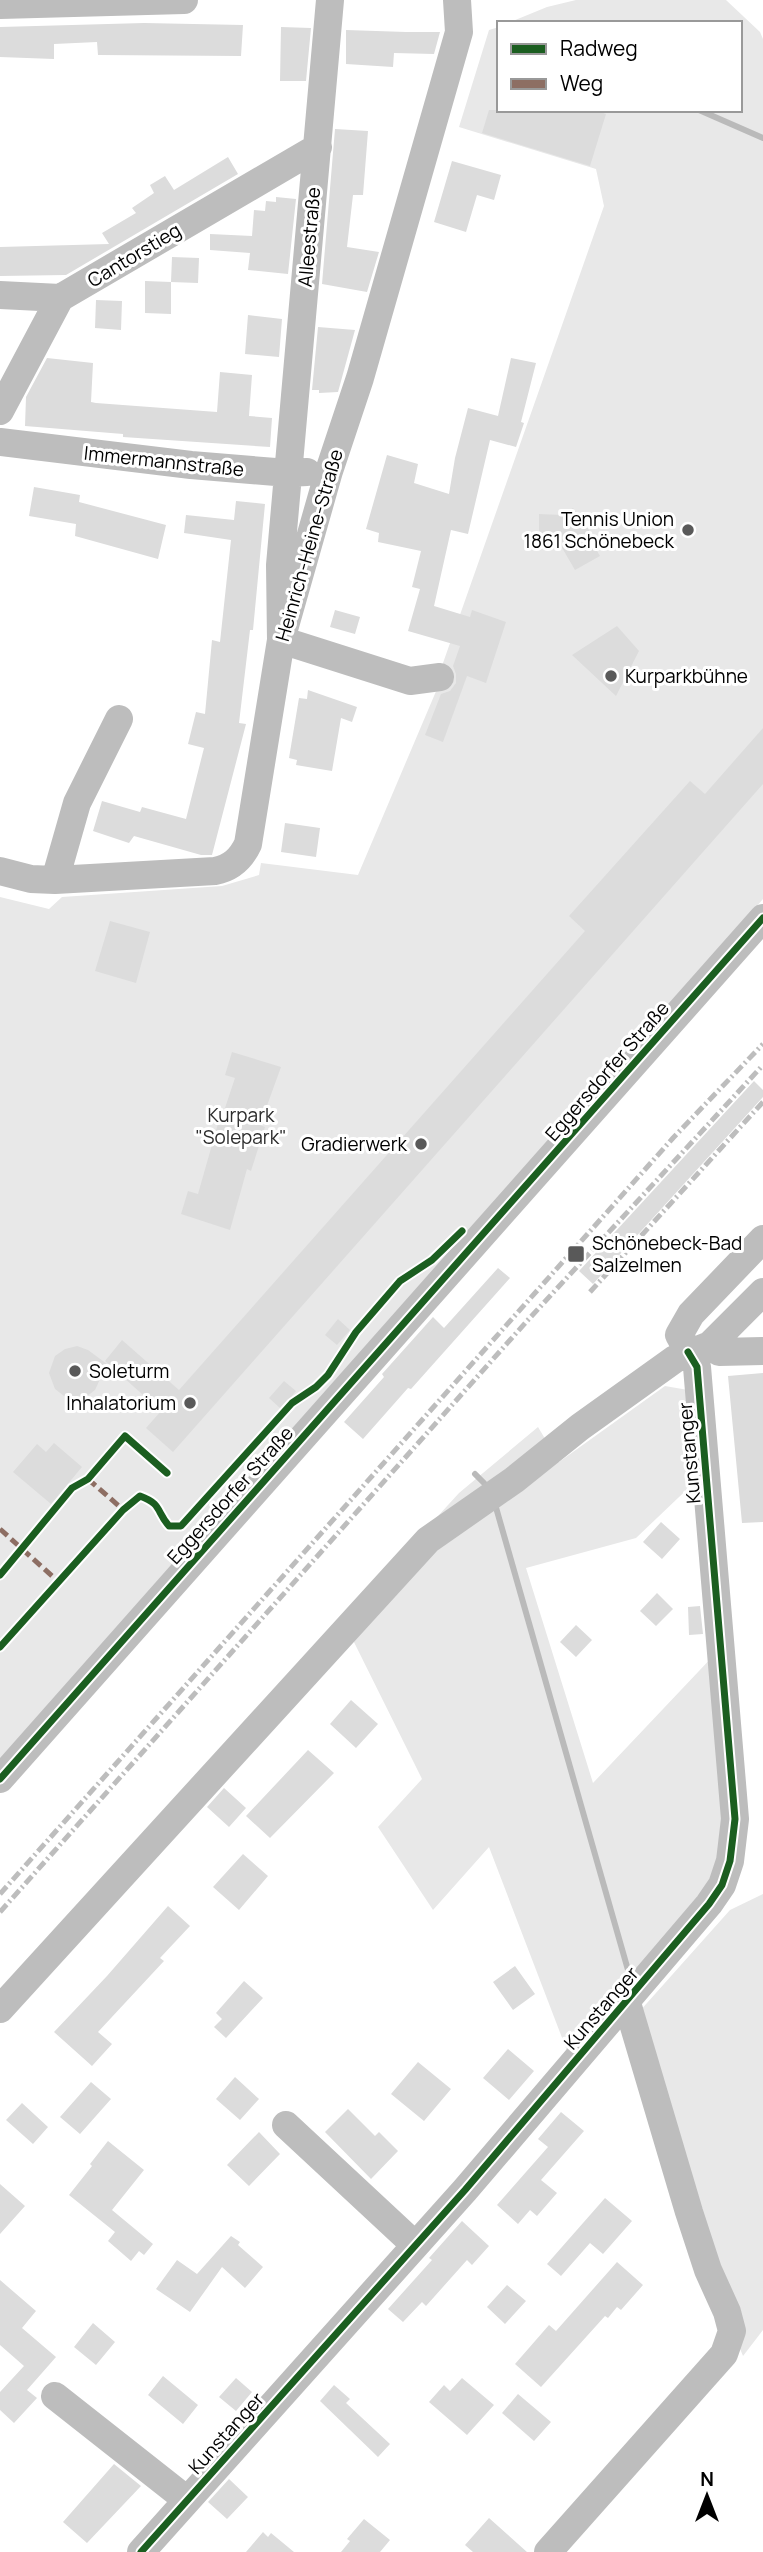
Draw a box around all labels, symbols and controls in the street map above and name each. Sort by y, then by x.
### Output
legend [497,21,742,112]
text: Radweg [560,34,638,62]
text: Weg [560,69,603,97]
street label: Alleestraße [292,186,326,288]
street label: Cantorstieg [82,217,186,293]
street label: Immermannstraße [83,440,245,482]
street label: Heinrich-Heine-Straße [269,446,349,644]
place label: Tennis Union 1861 Schönebeck [523,506,675,554]
marker: Tennis Union 1861 Schönebeck [680,522,696,538]
place label: Kurparkbühne [625,663,748,689]
marker: Kurparkbühne [603,668,619,684]
street label: Eggersdorfer Straße [539,996,675,1146]
park label: Kurpark "Solepark" [195,1102,287,1150]
place label: Gradierwerk [301,1131,408,1157]
marker: Gradierwerk [413,1136,429,1152]
place label: Schönebeck-Bad Salzelmen [592,1230,742,1278]
marker: Schönebeck-Bad Salzelmen [566,1244,586,1264]
place label: Soleturm [89,1358,169,1384]
marker: Soleturm [67,1363,83,1379]
place label: Inhalatorium [66,1390,176,1416]
marker: Inhalatorium [182,1395,198,1411]
street label: Kunstanger [672,1401,706,1505]
street label: Eggersdorfer Straße [161,1420,299,1570]
street label: Kunstanger [558,1961,644,2055]
street label: Kunstanger [182,2386,270,2480]
north arrow [672,2461,742,2531]
text: N [700,2466,714,2492]

